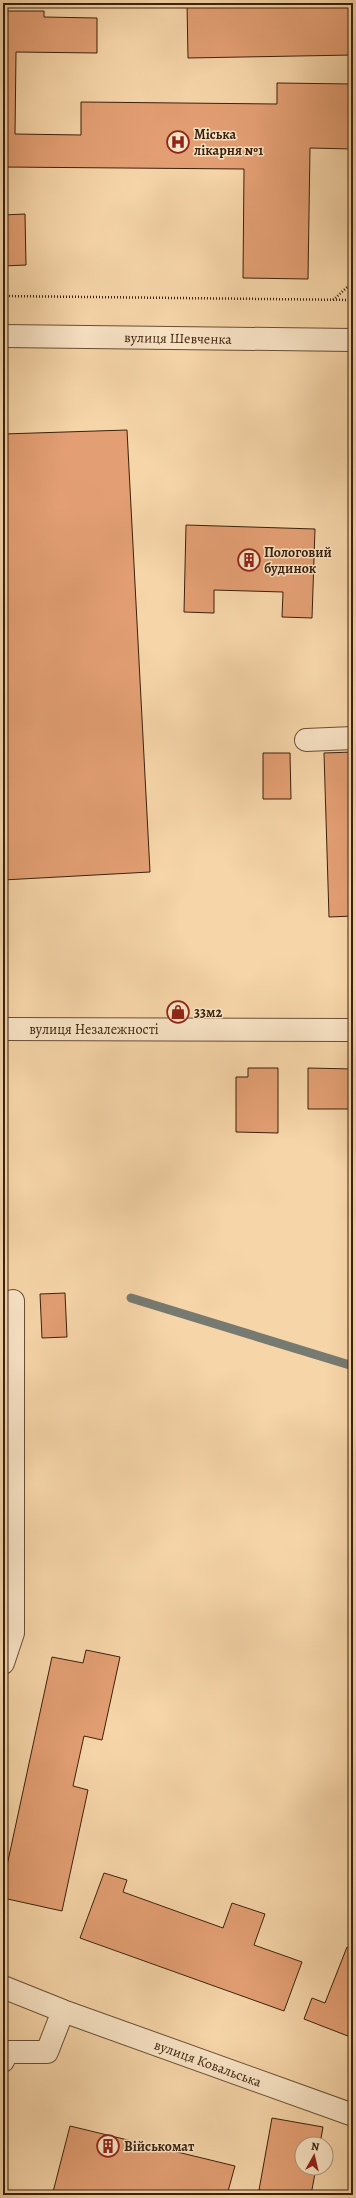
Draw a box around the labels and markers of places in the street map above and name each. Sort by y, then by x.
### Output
place label: Міська лікарня №1 [193,125,263,160]
hospital icon: Міська лікарня №1 [165,129,191,155]
place label: Пологовий будинок [264,543,332,578]
building icon: Пологовий будинок [236,547,262,573]
shop icon: 33м2 [165,999,191,1025]
place label: 33м2 [194,1003,222,1022]
building icon: Військомат [95,2133,121,2159]
place label: Військомат [124,2137,195,2156]

